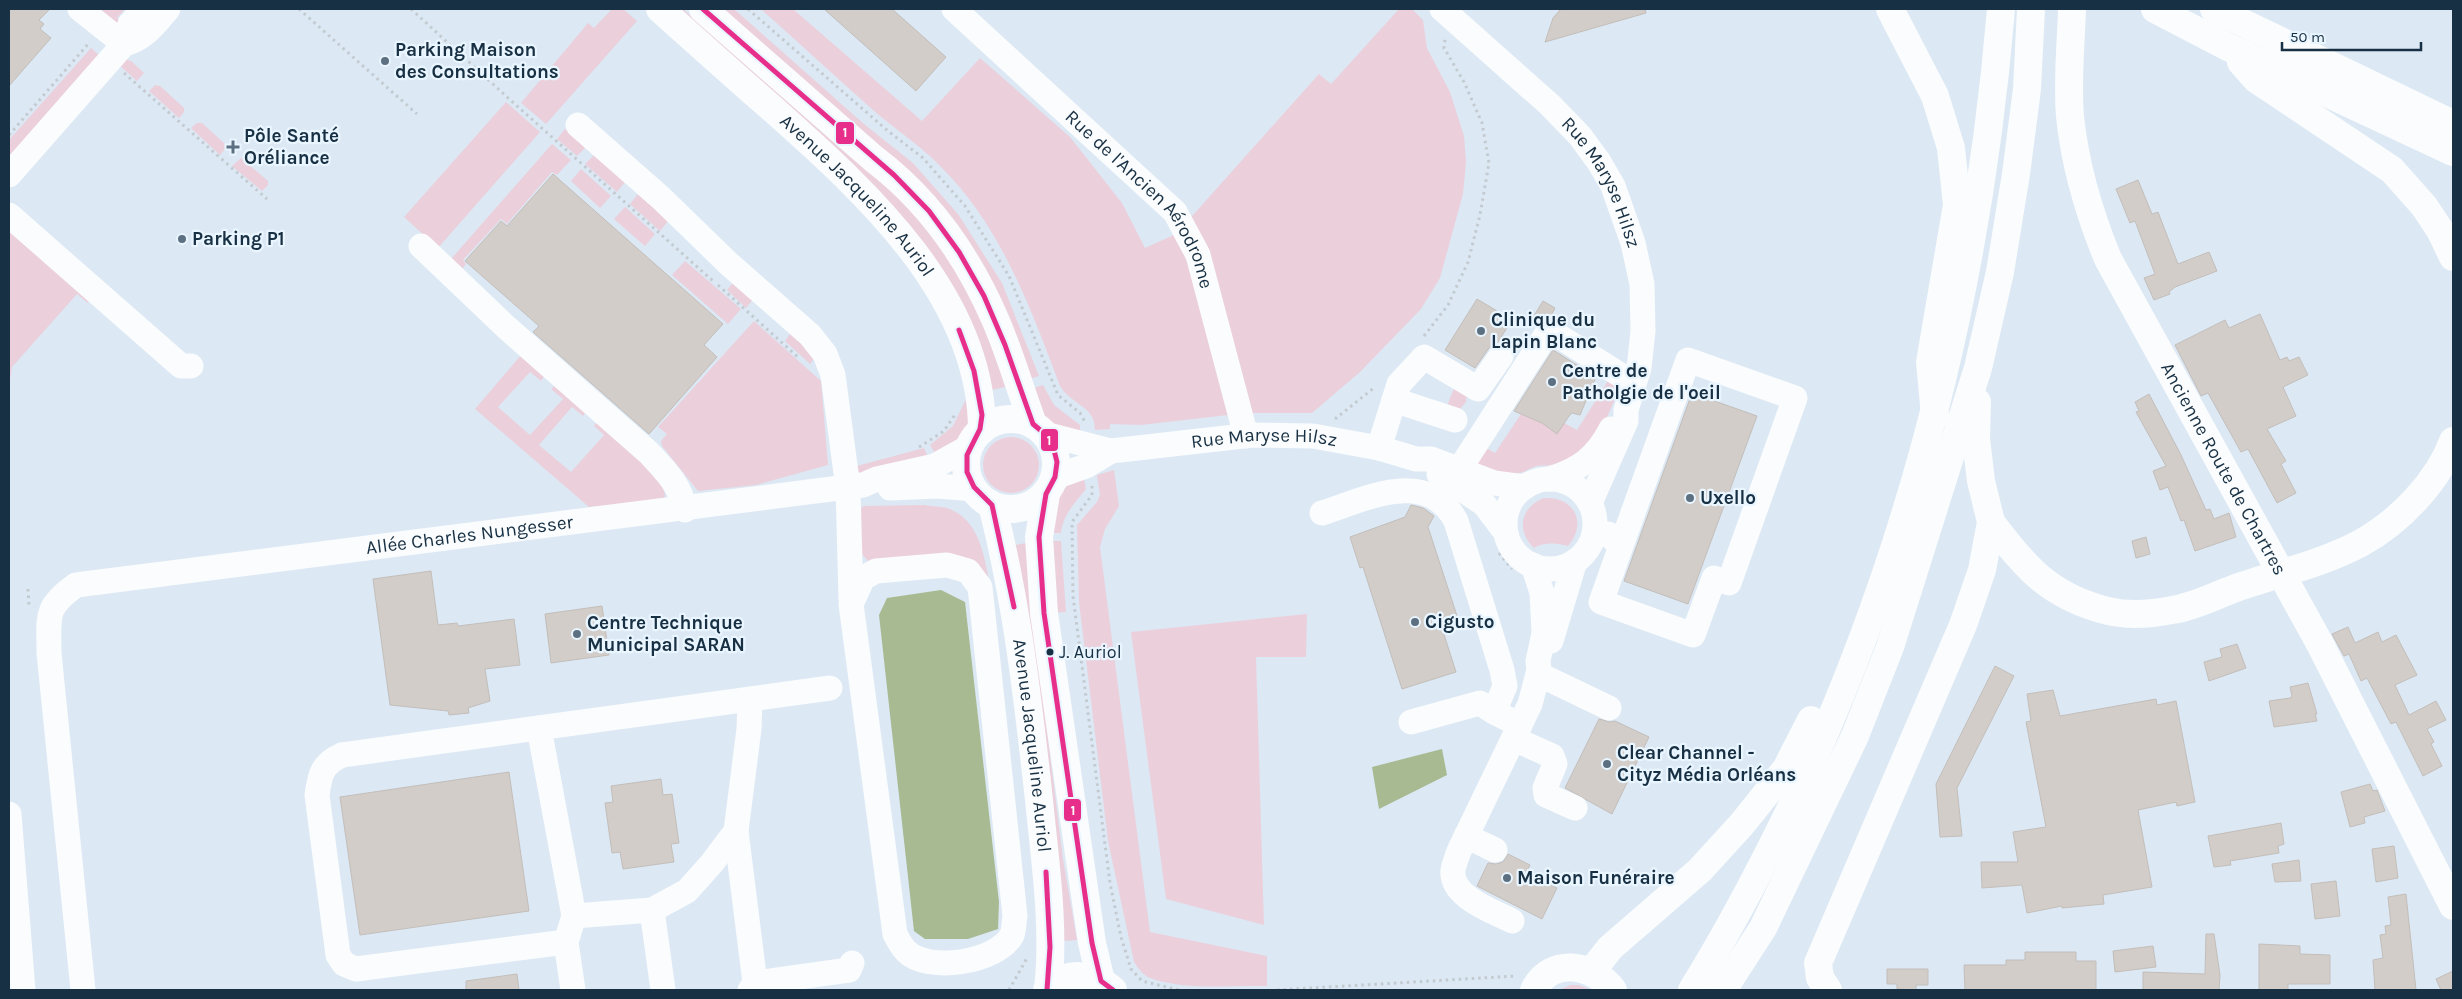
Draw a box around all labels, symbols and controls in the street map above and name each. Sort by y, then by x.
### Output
scale bar [2282,20,2421,52]
text: 50 m [2290,28,2325,46]
place label: Parking Maison des Consultations [395,39,559,83]
marker: Parking Maison des Consultations [379,55,391,67]
street label: Rue de l'Ancien Aérodrome [1061,106,1217,291]
street label: Avenue Jacqueline Auriol [776,110,939,281]
street label: Rue Maryse Hilsz [1557,113,1645,251]
line badge: 1 [835,121,855,145]
text: 1 [843,124,848,141]
place label: Pôle Santé Oréliance [244,125,339,169]
marker: Pôle Santé Oréliance [226,140,240,154]
place label: Parking P1 [192,228,285,250]
marker: Parking P1 [176,233,188,245]
place label: Clinique du Lapin Blanc [1491,309,1597,353]
marker: Clinique du Lapin Blanc [1475,325,1487,337]
street label: Ancienne Route de Chartres [2156,358,2291,579]
place label: Centre de Patholgie de l'oeil [1562,360,1721,404]
marker: Centre de Patholgie de l'oeil [1546,376,1558,388]
street label: Rue Maryse Hilsz [1190,424,1339,453]
line badge: 1 [1040,428,1059,452]
text: 1 [1047,432,1052,449]
place label: Uxello [1700,487,1756,509]
marker: Uxello [1684,492,1696,504]
street label: Allée Charles Nungesser [365,511,575,559]
place label: Cigusto [1425,611,1495,633]
place label: Centre Technique Municipal SARAN [587,612,745,656]
marker: Cigusto [1409,616,1421,628]
marker: Centre Technique Municipal SARAN [571,628,583,640]
street label: Avenue Jacqueline Auriol [1008,637,1055,853]
place label: J. Auriol [1059,641,1122,663]
marker: J. Auriol [1045,647,1055,657]
place label: Clear Channel - Cityz Média Orléans [1617,742,1796,786]
marker: Clear Channel - Cityz Média Orléans [1601,758,1613,770]
line badge: 1 [1063,798,1082,822]
text: 1 [1071,802,1076,819]
place label: Maison Funéraire [1517,867,1674,889]
marker: Maison Funéraire [1501,872,1513,884]

